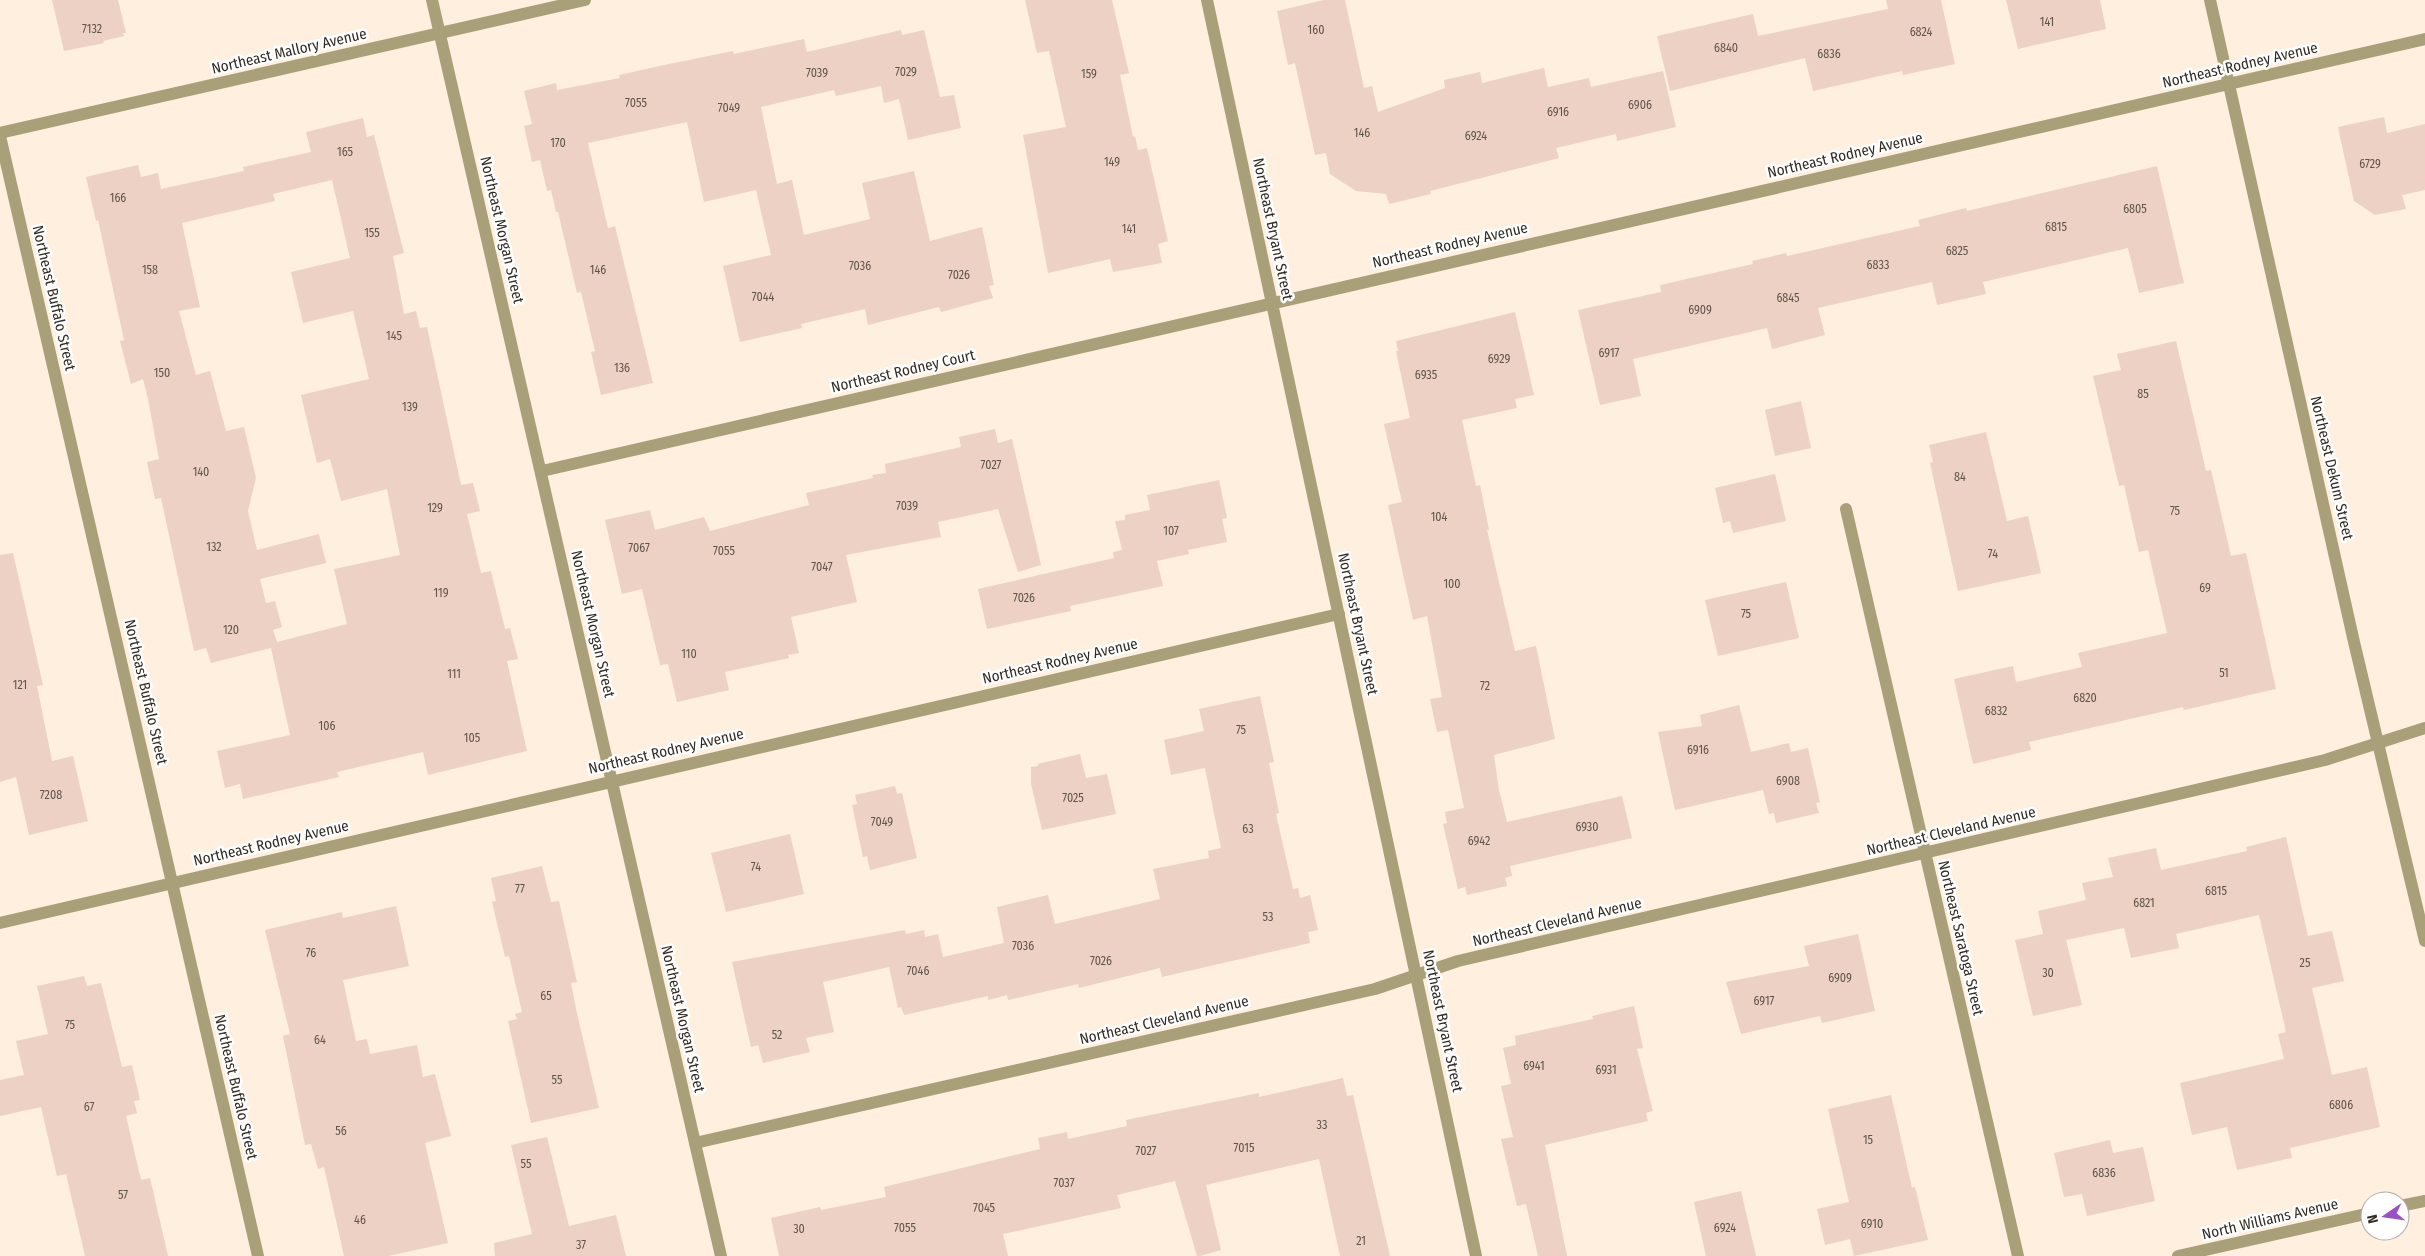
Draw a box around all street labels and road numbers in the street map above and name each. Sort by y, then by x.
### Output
street label: Northeast Mallory Avenue [210,24,368,78]
street label: Northeast Rodney Avenue [2161,38,2319,92]
street label: Northeast Rodney Avenue [1766,128,1924,182]
street label: Northeast Morgan Street [476,155,528,305]
street label: Northeast Bryant Street [1249,156,1297,302]
street label: Northeast Rodney Avenue [1371,218,1529,272]
street label: Northeast Buffalo Street [29,224,80,373]
street label: Northeast Rodney Court [829,346,977,396]
street label: Northeast Dekum Street [2307,394,2357,542]
street label: Northeast Morgan Street [567,549,619,699]
street label: Northeast Bryant Street [1334,551,1382,697]
street label: Northeast Buffalo Street [121,618,172,767]
street label: Northeast Rodney Avenue [981,634,1139,688]
street label: Northeast Rodney Avenue [587,724,745,778]
street label: Northeast Cleveland Avenue [1865,803,2037,859]
street label: Northeast Rodney Avenue [192,816,350,870]
street label: Northeast Saratoga Street [1934,859,1988,1017]
street label: Northeast Cleveland Avenue [1471,894,1643,950]
street label: Northeast Morgan Street [657,944,709,1094]
street label: Northeast Bryant Street [1419,948,1467,1094]
street label: Northeast Cleveland Avenue [1078,992,1250,1048]
street label: Northeast Buffalo Street [211,1013,262,1162]
street label: North Williams Avenue [2200,1195,2340,1243]

